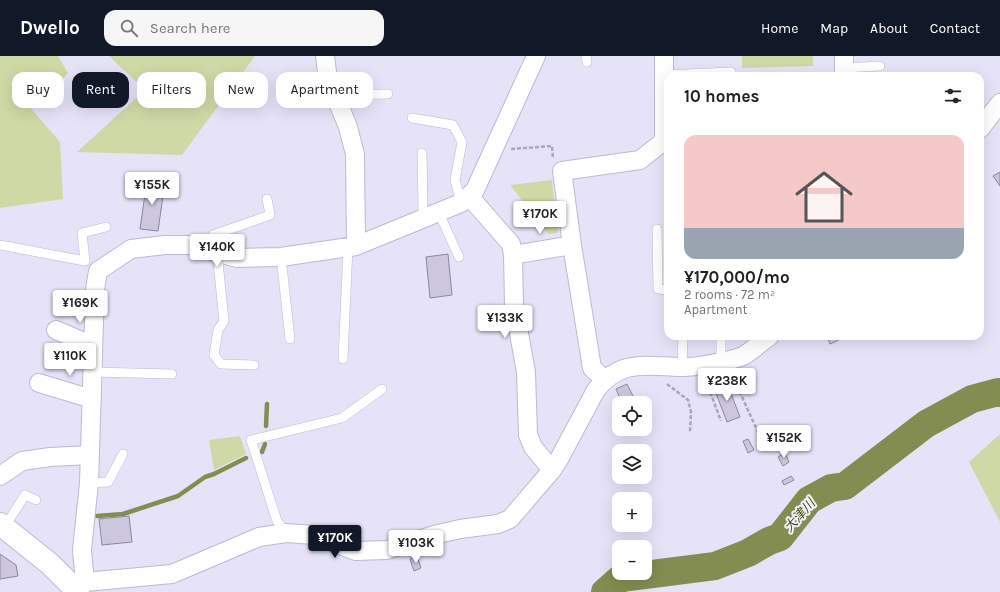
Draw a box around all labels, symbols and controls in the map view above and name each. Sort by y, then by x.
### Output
search box [104,10,384,46]
text: Dwello [20,17,80,39]
icon: search [118,17,140,39]
text: Search here [150,19,231,37]
text: Home [761,20,798,37]
text: Map [820,20,848,37]
text: About [870,20,908,37]
text: Contact [930,20,980,37]
chip: Buy [12,72,64,108]
chip: Rent [72,72,129,108]
chip: Filters [137,72,206,108]
chip: New [214,72,268,108]
chip: Apartment [276,72,373,108]
icon: filters [942,85,964,107]
text: 10 homes [684,86,759,106]
icon: home [788,161,860,233]
pin: ¥155K [124,172,180,206]
text: ¥155K [134,177,170,192]
pin: ¥170K [512,201,568,235]
text: ¥170K [522,206,558,221]
pin: ¥140K [189,234,245,268]
text: ¥140K [199,239,235,254]
text: ¥170,000/mo [684,267,790,287]
text: 2 rooms · 72 m² [684,287,775,302]
pin: ¥169K [52,290,108,324]
text: ¥169K [62,295,98,310]
text: Apartment [684,302,747,317]
pin: ¥133K [477,305,533,339]
text: ¥133K [487,310,523,325]
pin: ¥110K [42,343,98,377]
text: ¥110K [53,348,87,363]
pin: ¥238K [699,368,755,402]
text: ¥238K [707,373,747,388]
map controls [612,396,652,580]
button: locate [612,396,652,436]
pin: ¥152K [756,425,812,459]
text: ¥152K [766,430,802,445]
button: layers [612,444,652,484]
button: + [612,492,652,532]
water label: 大津川 [781,494,819,535]
pin: ¥170K [307,525,363,559]
text: ¥170K [317,530,353,545]
pin: ¥103K [388,530,444,564]
text: ¥103K [397,535,435,550]
button: − [612,540,652,580]

